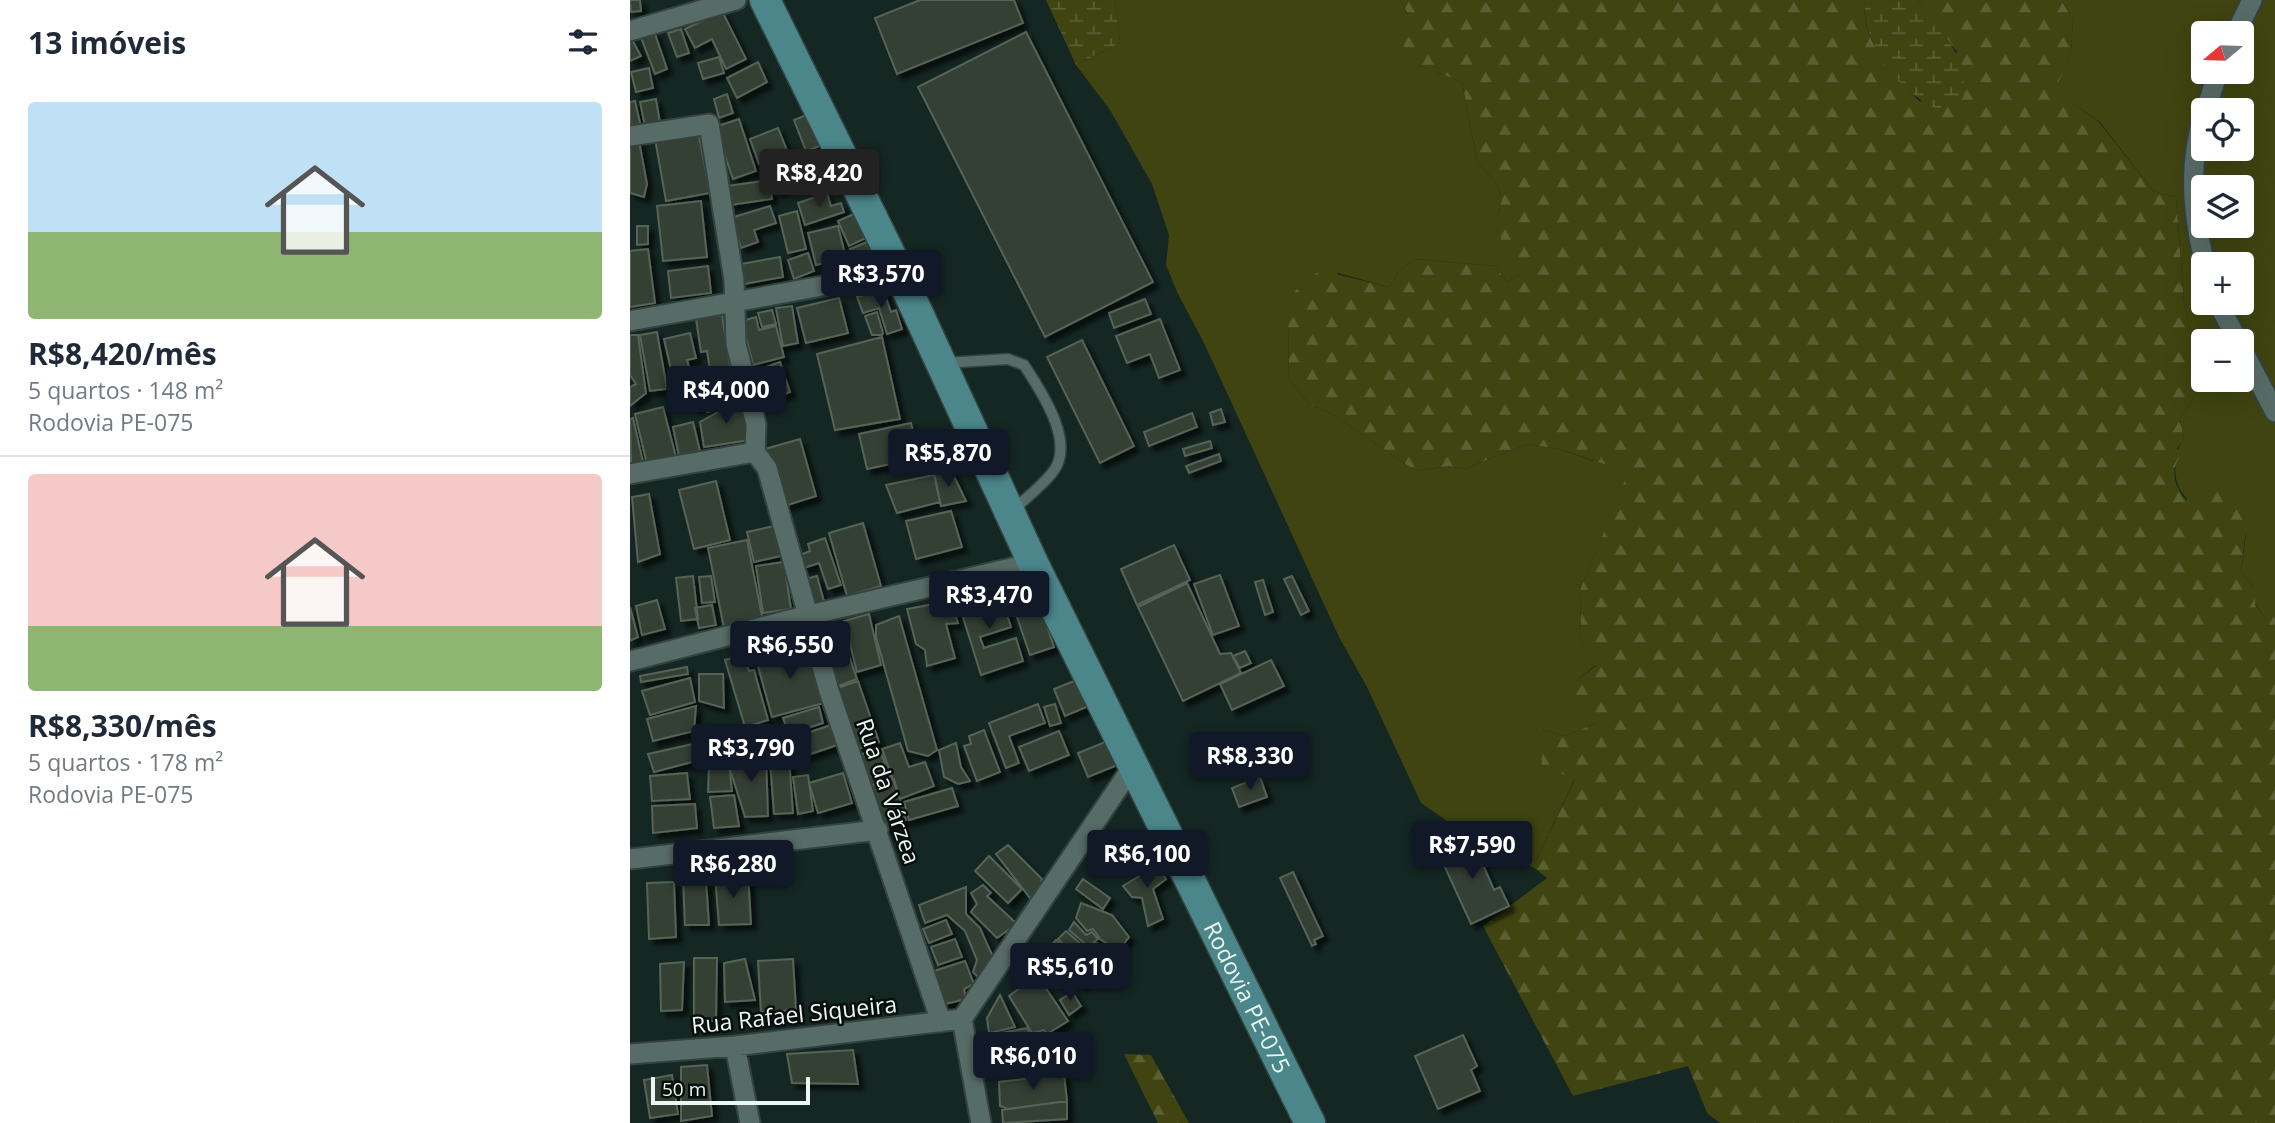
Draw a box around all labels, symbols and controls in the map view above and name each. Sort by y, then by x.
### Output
north arrow [2191,21,2254,84]
map controls [2191,21,2254,392]
text: 13 imóveis [28,22,186,63]
icon: filters [564,23,602,61]
button: locate [2191,98,2254,161]
icon: home [252,147,378,273]
pin: R$8,420 [754,150,884,209]
text: R$8,420 [775,156,863,188]
button: layers [2191,175,2254,238]
pin: R$3,570 [816,250,946,310]
button: + [2191,252,2254,315]
text: R$3,570 [837,257,925,289]
button: − [2191,329,2254,392]
text: R$8,420/mês [28,333,217,374]
pin: R$4,000 [661,366,791,426]
text: R$4,000 [682,373,770,405]
text: 5 quartos · 148 m² [28,374,223,406]
text: Rodovia PE-075 [28,406,193,438]
pin: R$5,870 [883,430,1013,489]
text: R$5,870 [904,436,992,468]
icon: home [252,519,378,645]
pin: R$3,470 [924,572,1054,631]
text: R$3,470 [945,578,1033,610]
pin: R$6,550 [725,622,855,681]
text: R$6,550 [746,628,834,660]
text: R$8,330/mês [28,705,217,746]
street label: Rua da Várzea [849,714,929,868]
pin: R$3,790 [686,724,816,784]
text: R$3,790 [707,731,795,763]
pin: R$8,330 [1185,732,1315,792]
text: R$8,330 [1206,739,1294,771]
text: 5 quartos · 178 m² [28,746,223,778]
text: Rodovia PE-075 [28,778,193,810]
pin: R$7,590 [1407,822,1537,881]
text: R$7,590 [1428,828,1516,860]
pin: R$6,100 [1082,830,1212,890]
text: R$6,100 [1103,837,1191,869]
pin: R$6,280 [668,841,798,900]
text: R$6,280 [689,847,777,879]
street label: Rodovia PE-075 [1197,916,1299,1078]
pin: R$5,610 [1005,944,1135,1003]
text: R$5,610 [1026,950,1114,982]
street label: Rua Rafael Siqueira [690,987,898,1041]
pin: R$6,010 [968,1032,1098,1092]
text: R$6,010 [989,1039,1077,1071]
scale bar [651,1074,810,1106]
text: 50 m [662,1076,706,1102]

